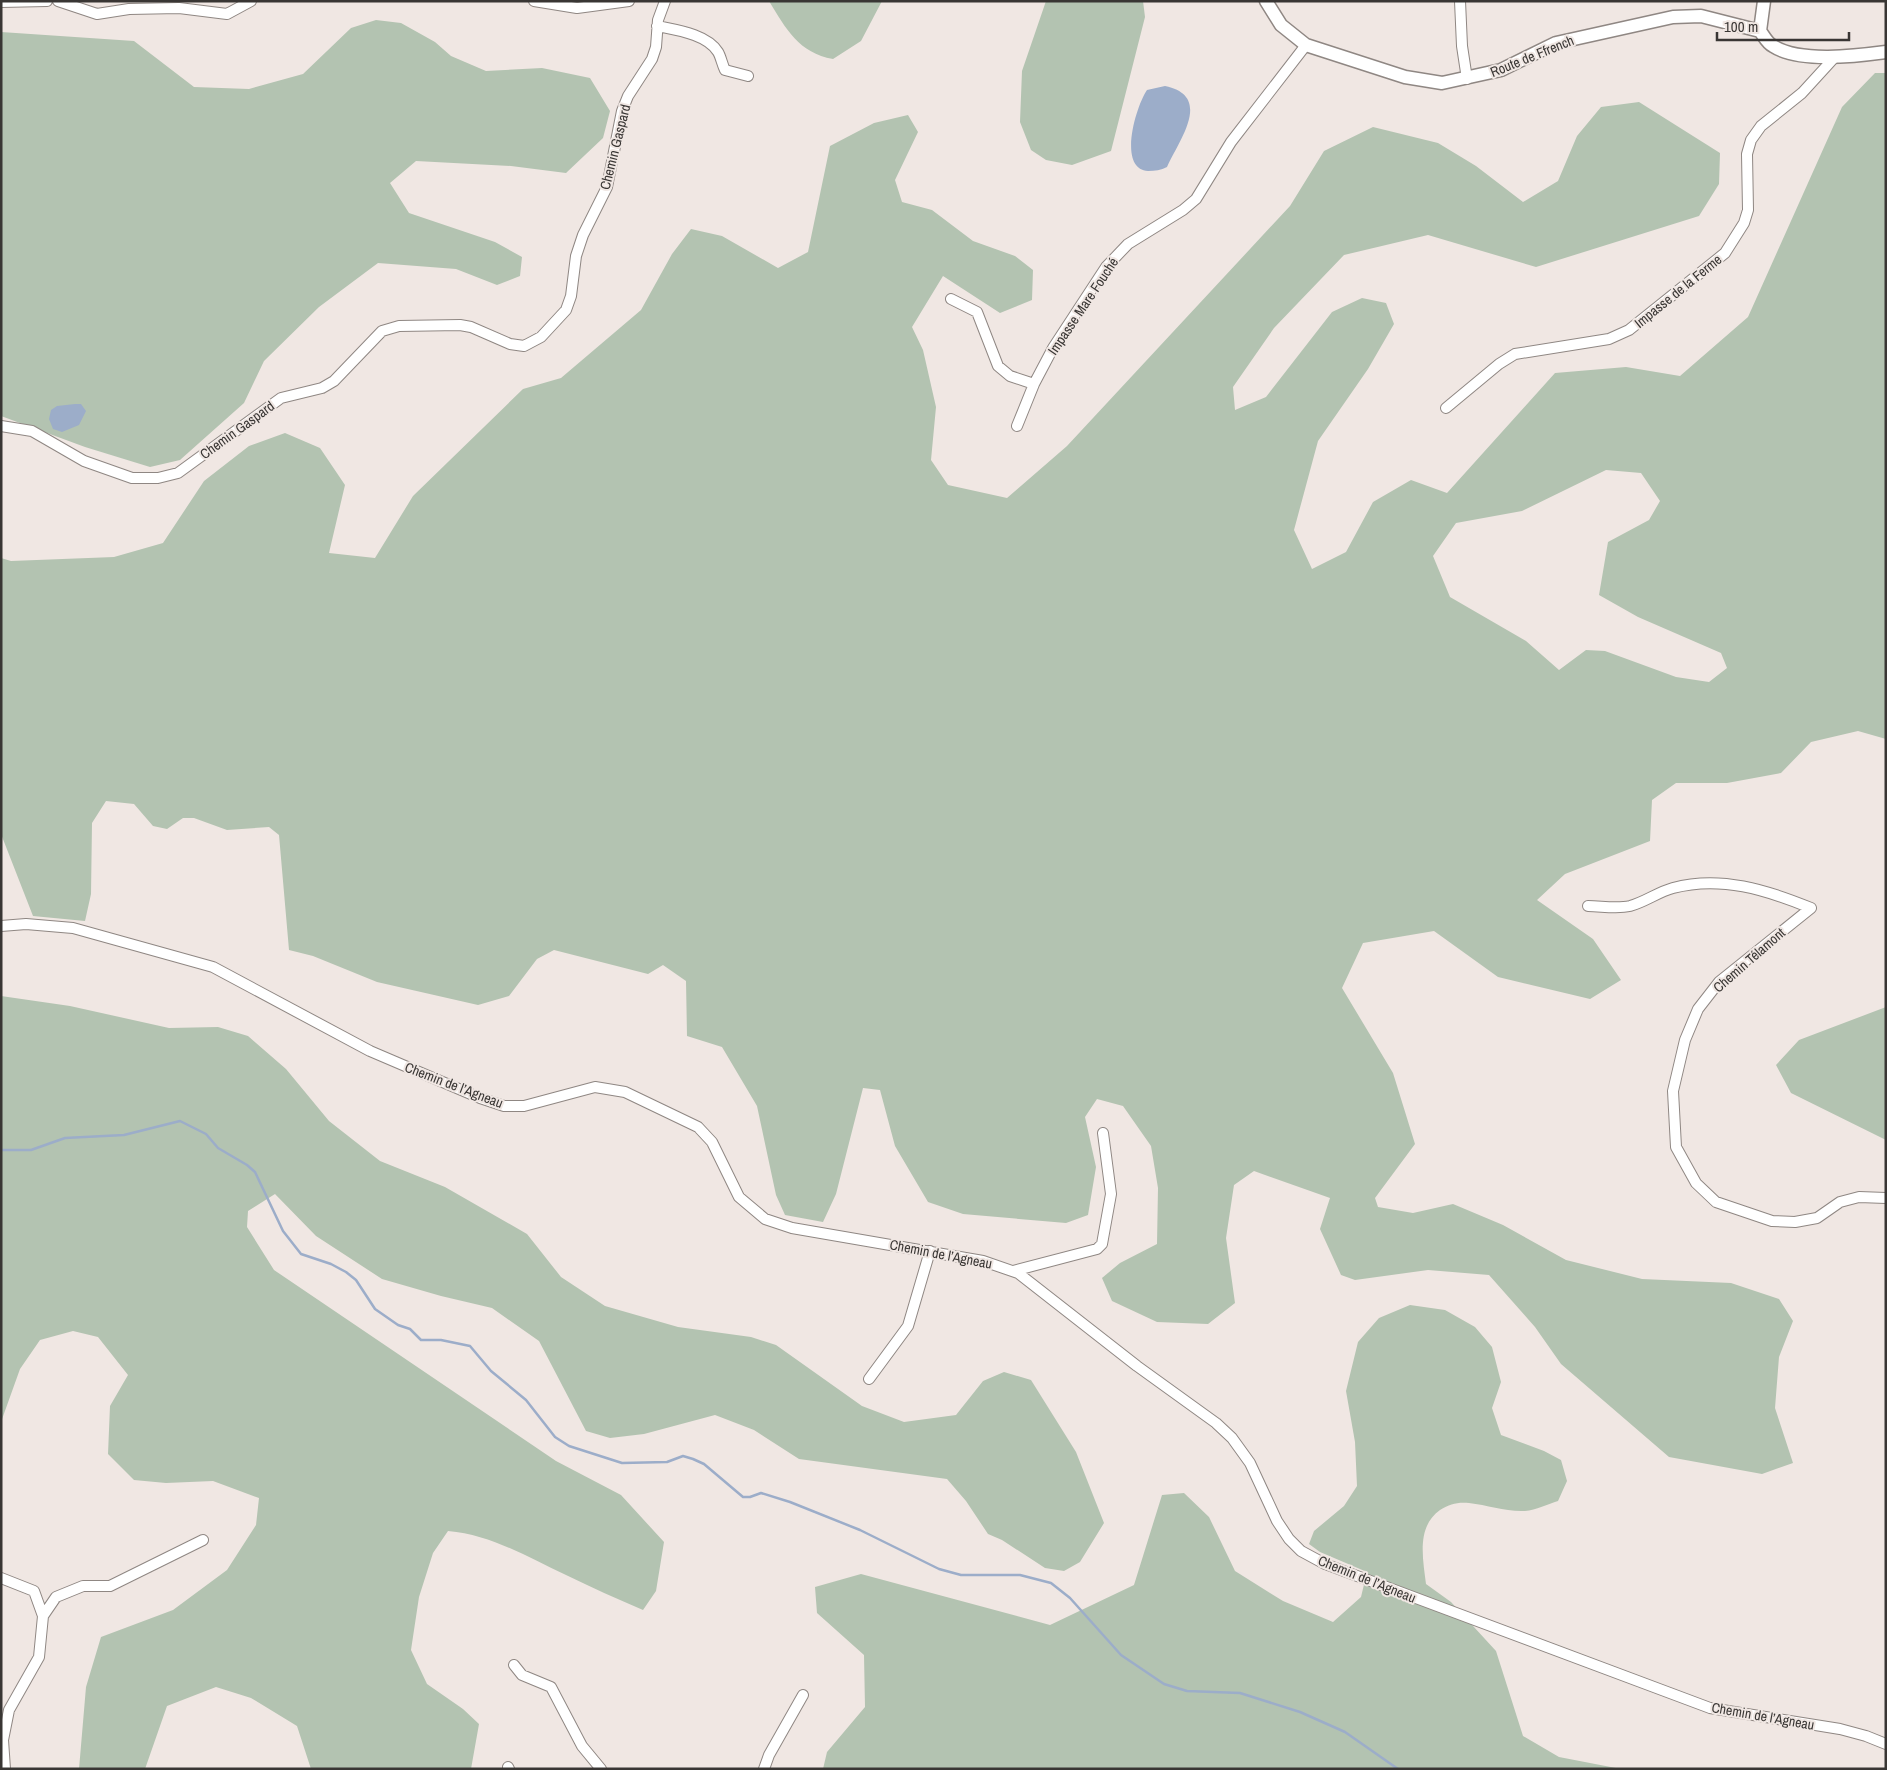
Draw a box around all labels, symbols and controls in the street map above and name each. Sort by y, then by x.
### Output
scale bar [1717,10,1850,42]
text: 100 m [1724,16,1758,37]
street label: Route de Ffrench [1487,31,1577,81]
street label: Chemin Gaspard [596,102,634,192]
street label: Impasse de la Ferme [1631,250,1725,332]
street label: Impasse Mare Fouché [1044,254,1122,358]
street label: Chemin Gaspard [196,397,278,463]
street label: Chemin Télamont [1709,924,1789,996]
street label: Chemin de l’Agneau [402,1058,506,1112]
street label: Chemin de l’Agneau [888,1235,994,1273]
street label: Chemin de l’Agneau [1315,1551,1419,1607]
street label: Chemin de l’Agneau [1710,1698,1816,1734]

